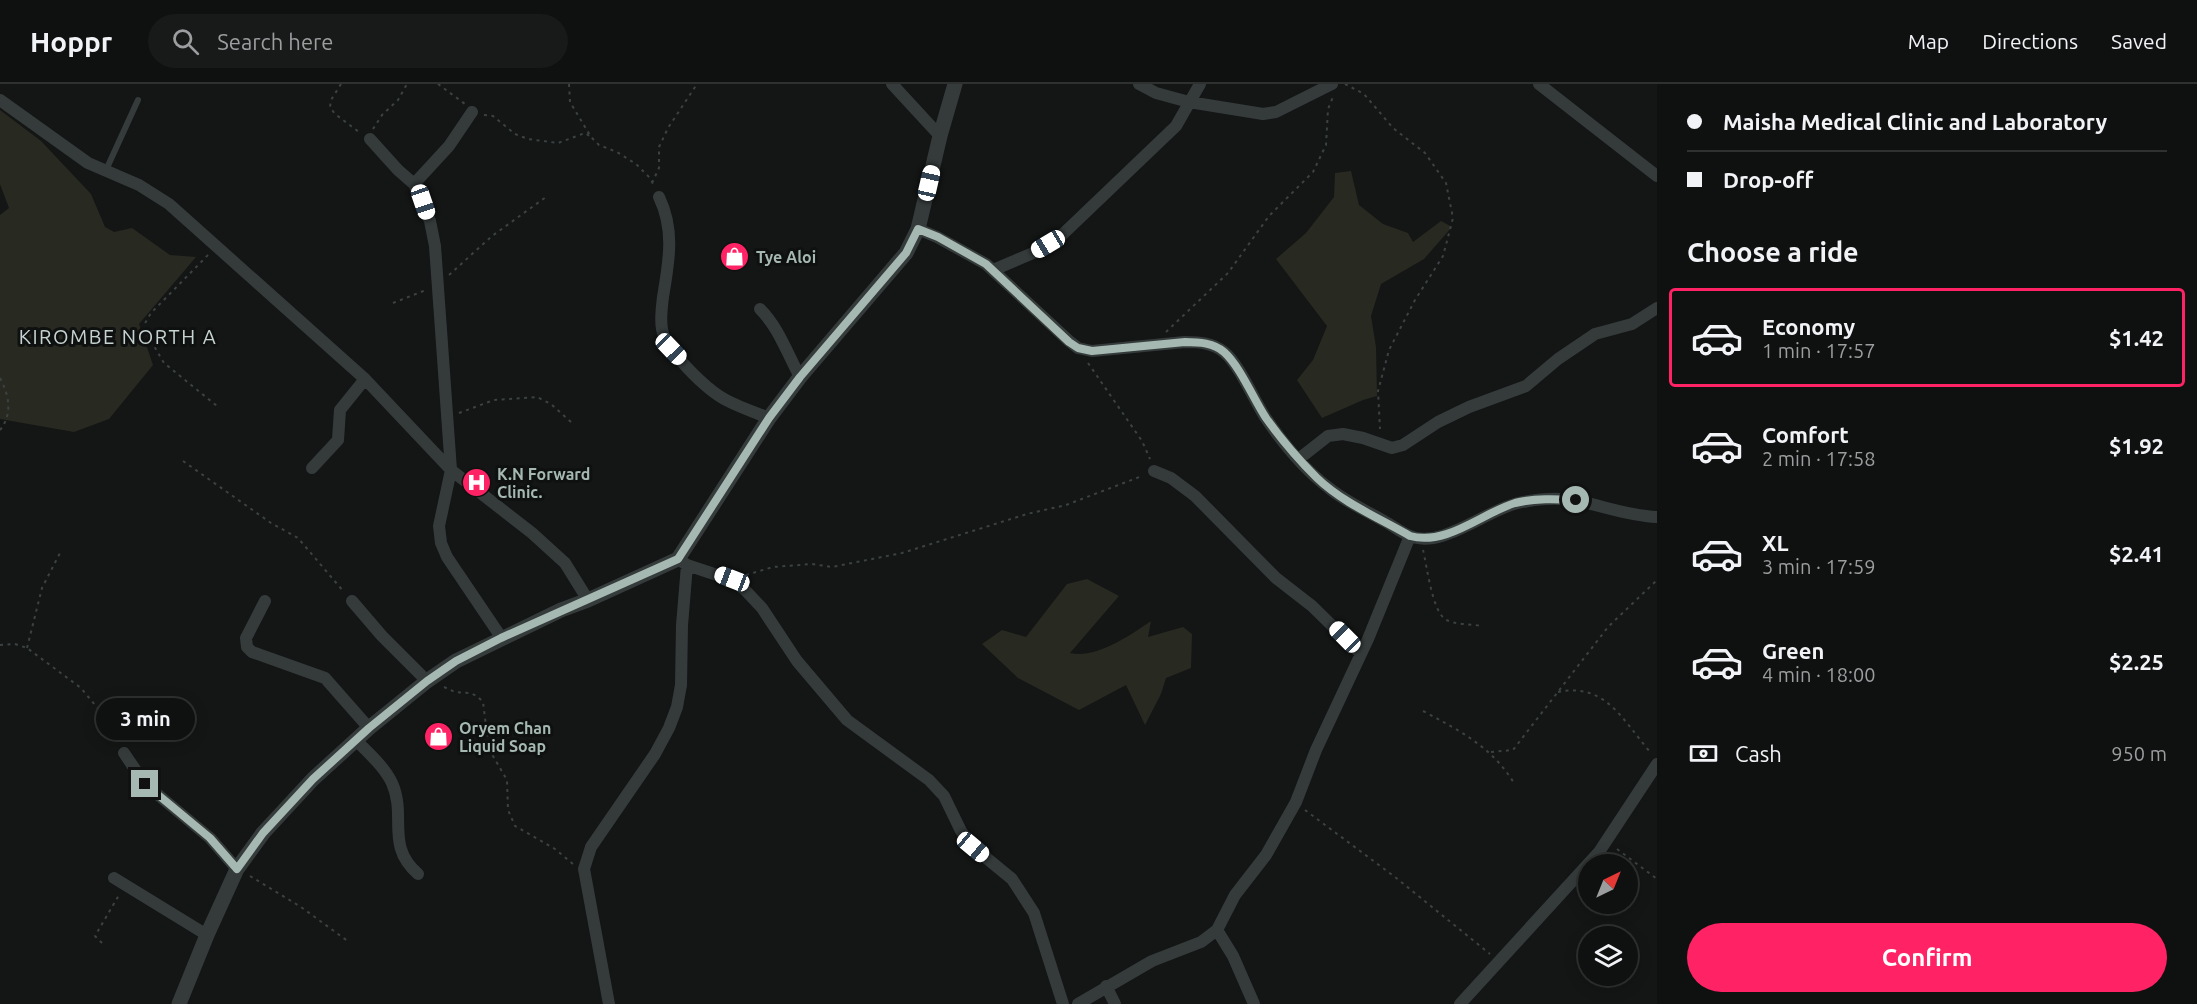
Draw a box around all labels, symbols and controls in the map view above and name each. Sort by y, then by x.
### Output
search box [148,14,568,68]
icon: search [169,25,202,58]
text: Hoppr [30,26,112,57]
text: Search here [217,29,334,54]
text: Map [1908,29,1949,53]
text: Directions [1982,29,2078,53]
text: Saved [2111,29,2167,53]
text: Maisha Medical Clinic and Laboratory [1723,109,2107,134]
car [916,163,942,203]
text: Drop-off [1723,167,1813,192]
car [409,182,437,222]
car [1028,227,1068,261]
text: Choose a ride [1687,237,1859,267]
shop icon: Tye Aloi [719,241,751,273]
place label: Tye Aloi [756,248,816,266]
icon: car [1690,311,1744,365]
text: Economy [1762,314,1855,339]
district label: KIROMBE NORTH A [19,325,217,348]
text: $1.42 [2109,325,2164,350]
car [652,330,690,368]
text: 1 min · 17:57 [1762,339,1876,362]
icon: car [1690,419,1744,473]
text: Comfort [1762,422,1849,447]
text: $1.92 [2109,433,2164,458]
text: 2 min · 17:58 [1762,447,1876,470]
place label: K.N Forward Clinic. [497,465,590,501]
hospital icon: K.N Forward Clinic. [460,467,492,499]
route start [1562,486,1589,513]
icon: car [1690,527,1744,581]
text: XL [1762,530,1789,555]
text: $2.41 [2109,541,2164,566]
text: 3 min · 17:59 [1762,555,1876,578]
car [712,564,752,594]
car [1326,618,1364,656]
icon: car [1690,635,1744,689]
text: Green [1762,638,1824,663]
text: $2.25 [2109,649,2164,674]
text: 4 min · 18:00 [1762,663,1876,686]
callout: 3 min [96,697,195,739]
text: 3 min [120,707,171,730]
place label: Oryem Chan Liquid Soap [459,719,551,755]
shop icon: Oryem Chan Liquid Soap [422,721,454,753]
icon: cash [1687,737,1720,770]
text: Cash [1735,741,1782,766]
text: 950 m [2111,742,2167,765]
route end [131,770,158,797]
car [953,829,993,865]
north arrow [1578,854,1638,914]
map controls [1578,854,1638,986]
button: Confirm [1687,923,2167,992]
button: layers [1578,926,1638,986]

